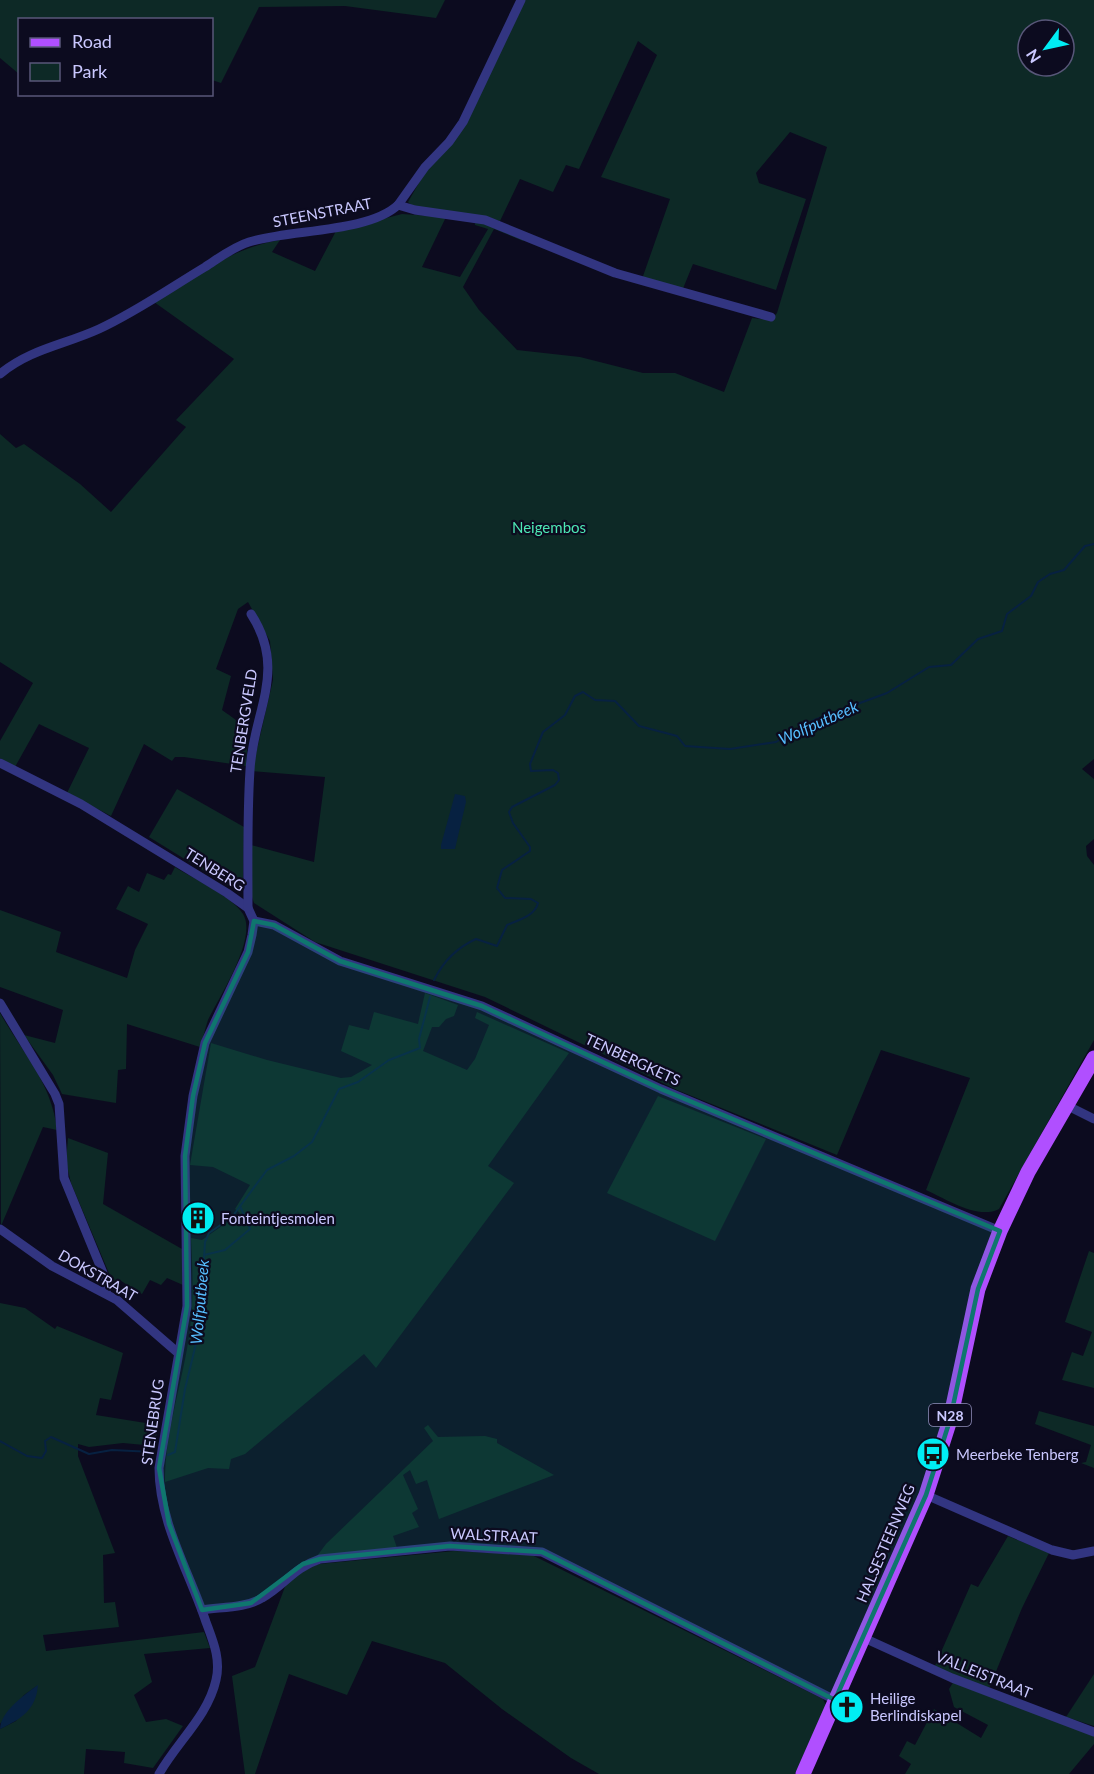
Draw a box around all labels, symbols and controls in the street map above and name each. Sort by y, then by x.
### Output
legend [18,18,213,96]
north arrow [1016,18,1076,78]
text: Road [72,30,112,52]
text: N [1022,46,1044,67]
text: Park [72,60,108,82]
street label: STEENSTRAAT [271,194,373,230]
park label: Neigembos [512,518,586,536]
street label: TENBERGVELD [226,668,260,774]
water label: Wolfputbeek [775,696,861,748]
street label: TENBERG [182,843,248,895]
street label: TENBERGKETS [582,1029,684,1089]
building icon: Fonteintjesmolen [180,1200,216,1236]
place label: Fonteintjesmolen [221,1209,335,1227]
street label: DOKSTRAAT [55,1245,141,1305]
water label: Wolfputbeek [186,1258,212,1345]
street label: STENEBRUG [137,1378,167,1466]
road number: N28 [929,1404,971,1426]
bus stop icon: Meerbeke Tenberg [915,1436,951,1472]
place label: Meerbeke Tenberg [956,1445,1079,1463]
street label: HALSESTEENWEG [852,1481,918,1605]
street label: WALSTRAAT [450,1524,538,1546]
street label: VALLEISTRAAT [933,1646,1035,1702]
church icon: Heilige Berlindiskapel [829,1689,865,1725]
place label: Heilige Berlindiskapel [870,1689,962,1724]

